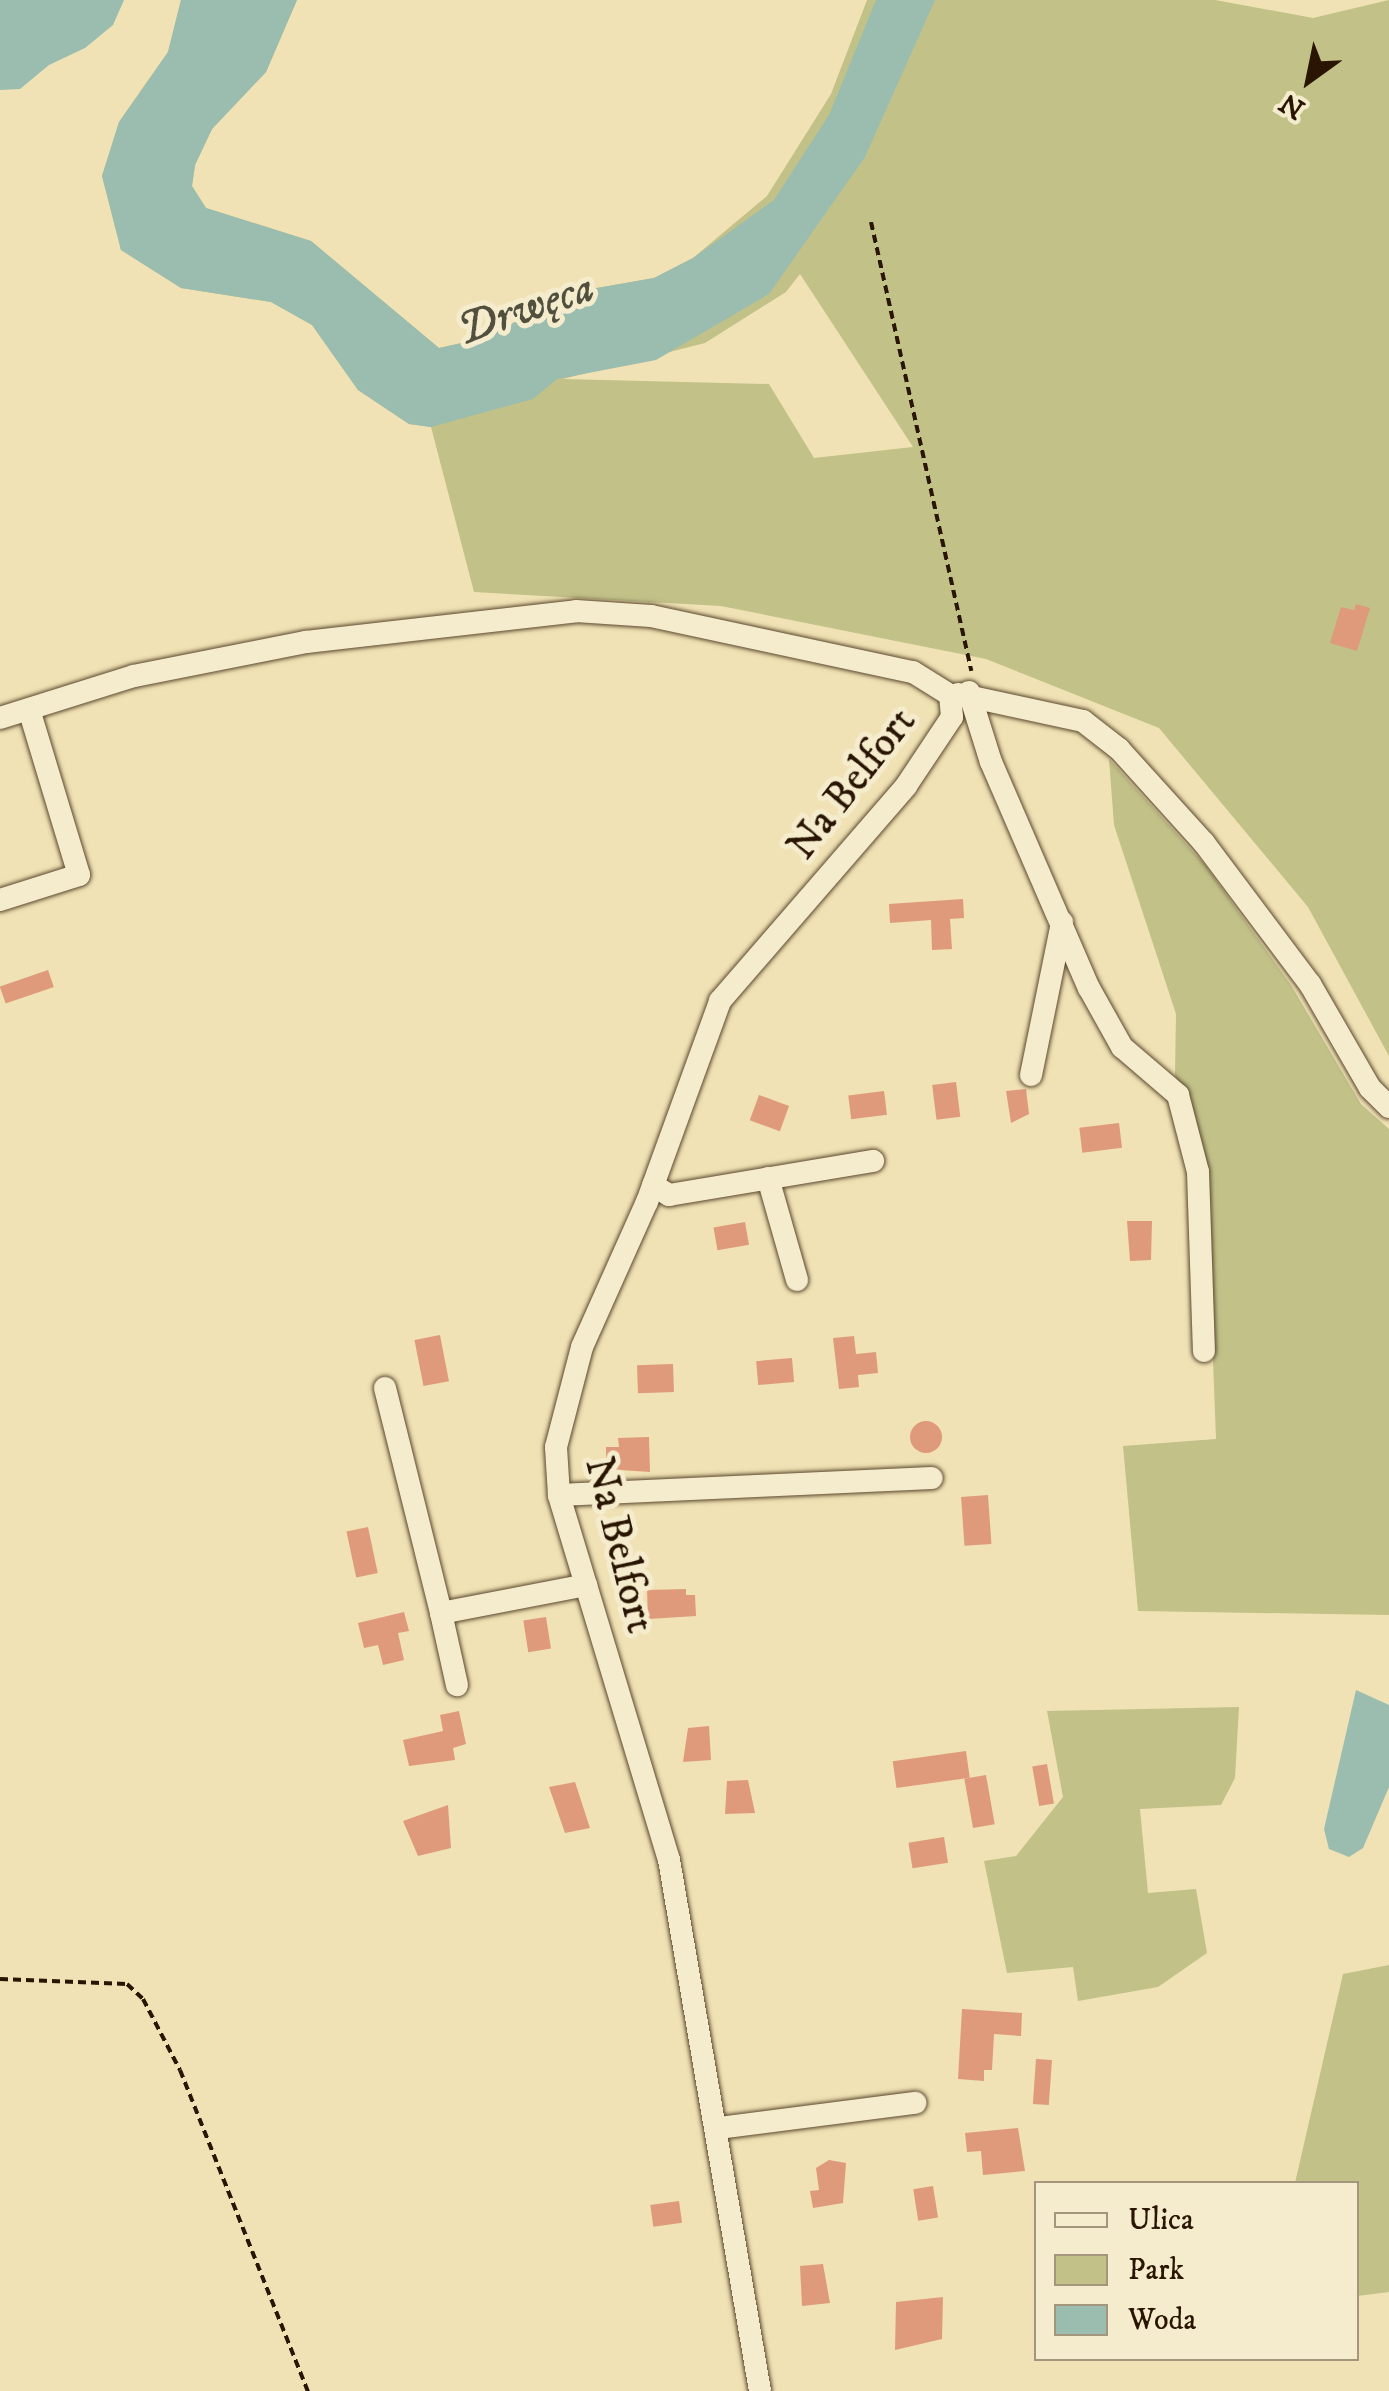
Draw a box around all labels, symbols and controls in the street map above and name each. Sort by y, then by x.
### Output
north arrow [1259,30,1359,130]
text: N [1273,85,1312,127]
water label: Drwęca [450,261,602,359]
street label: Na Belfort [777,698,927,870]
street label: Na Belfort [573,1452,665,1638]
legend [1034,2181,1359,2361]
text: Ulica [1128,2202,1194,2239]
text: Park [1128,2252,1184,2289]
text: Woda [1128,2302,1196,2339]

